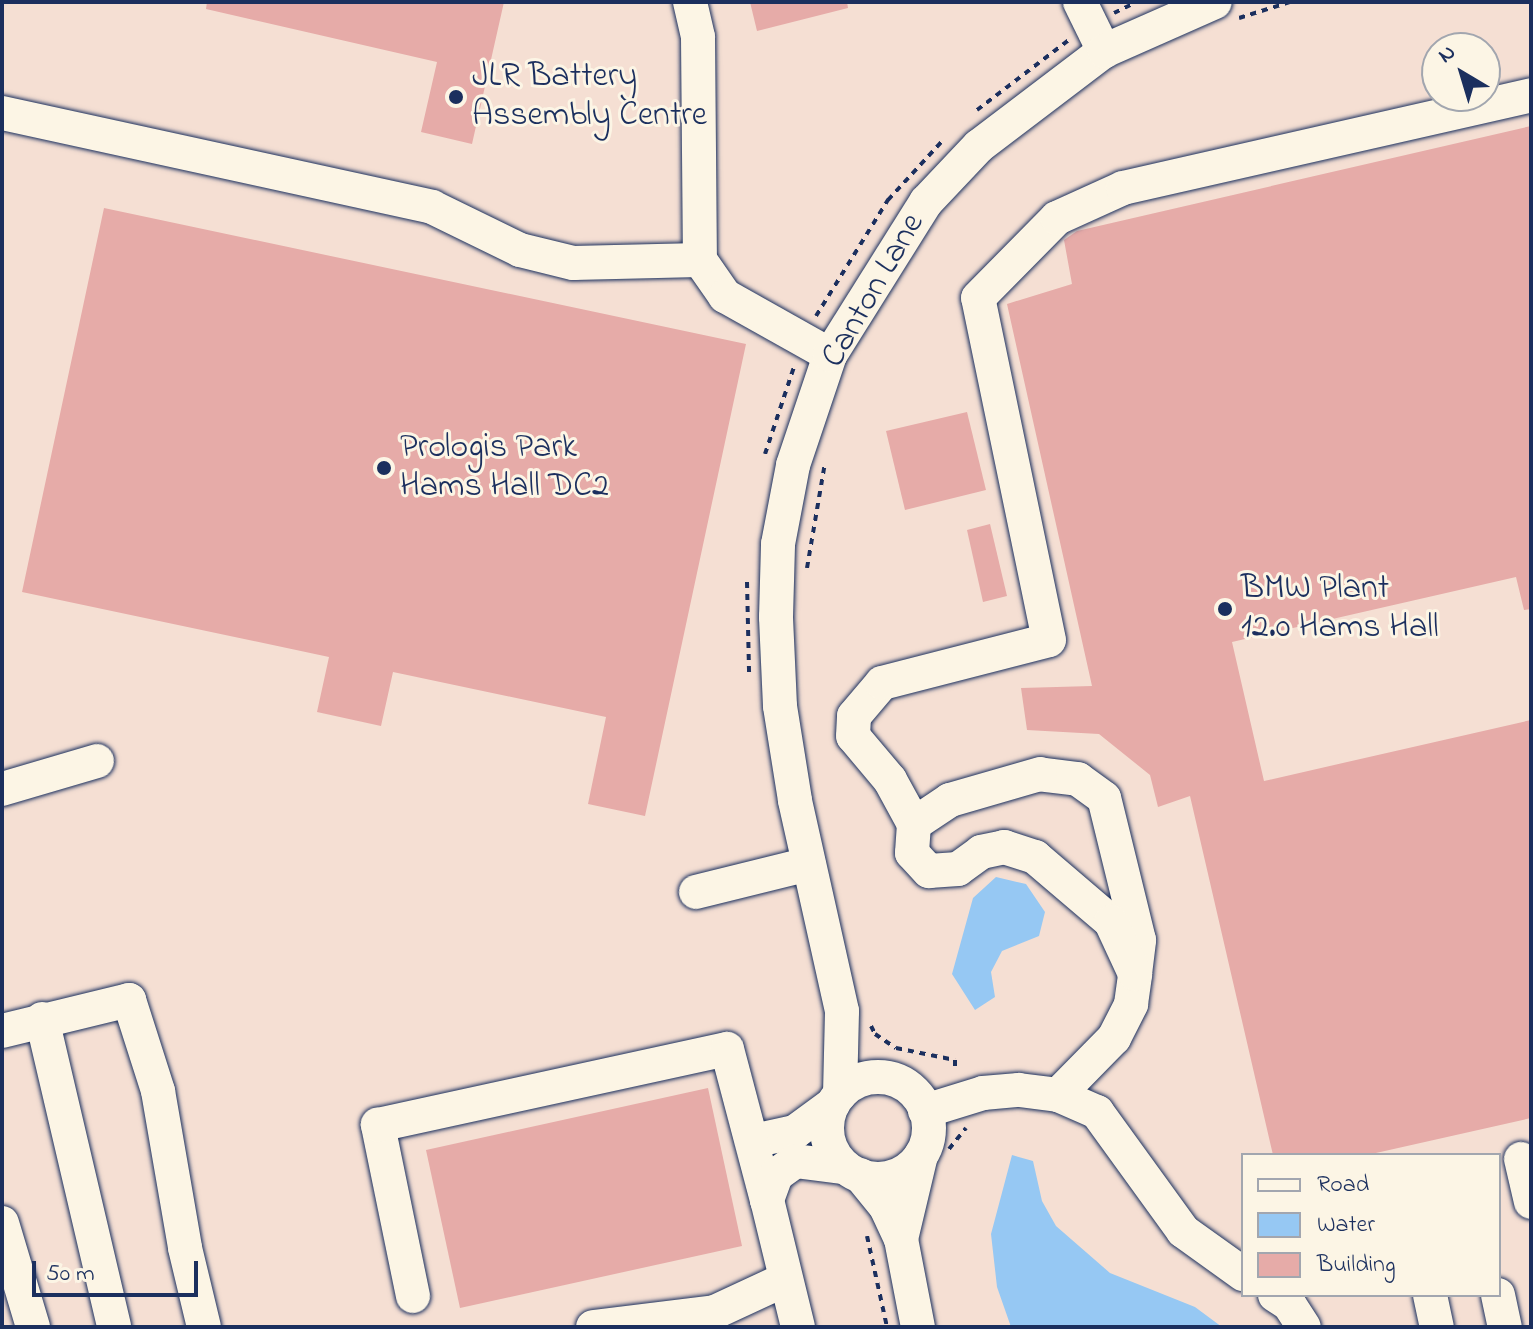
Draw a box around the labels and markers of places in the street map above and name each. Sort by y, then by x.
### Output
place label: JLR Battery Assembly Centre [472,57,707,136]
marker: JLR Battery Assembly Centre [447,88,465,106]
place label: Prologis Park Hams Hall DC2 [400,428,609,508]
marker: Prologis Park Hams Hall DC2 [375,459,393,477]
place label: BMW Plant 12.0 Hams Hall [1241,569,1439,648]
marker: BMW Plant 12.0 Hams Hall [1216,600,1234,618]

